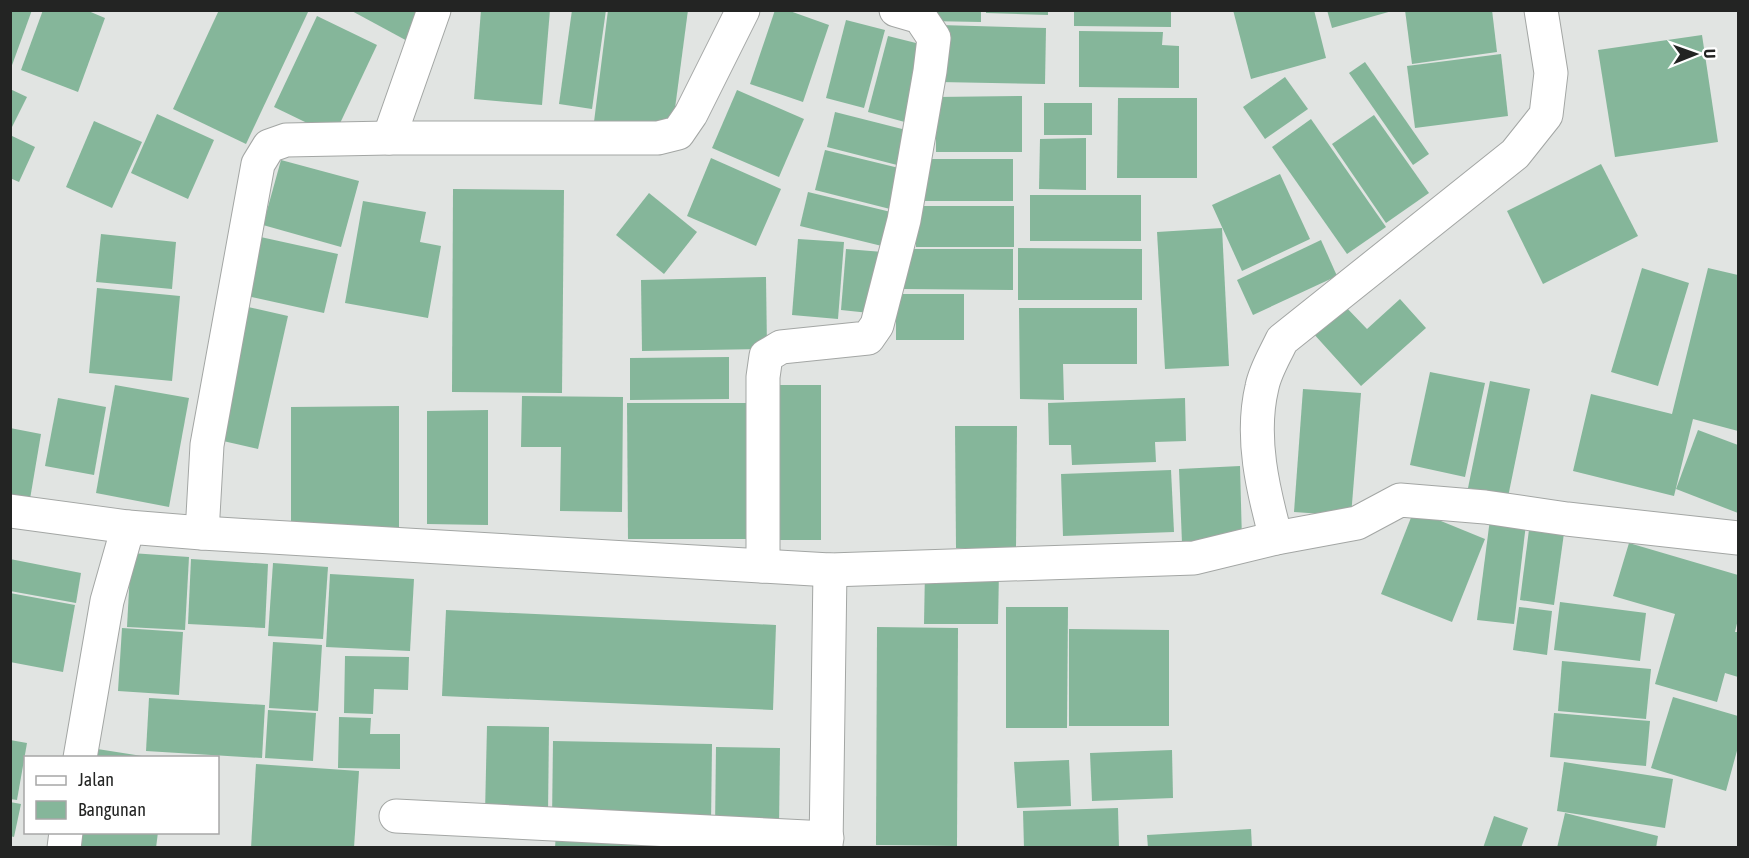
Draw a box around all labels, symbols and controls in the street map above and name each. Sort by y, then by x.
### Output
north arrow [1665,24,1725,84]
text: U [1701,49,1719,59]
legend [24,756,219,834]
text: Jalan [78,769,114,790]
text: Bangunan [78,799,146,820]

